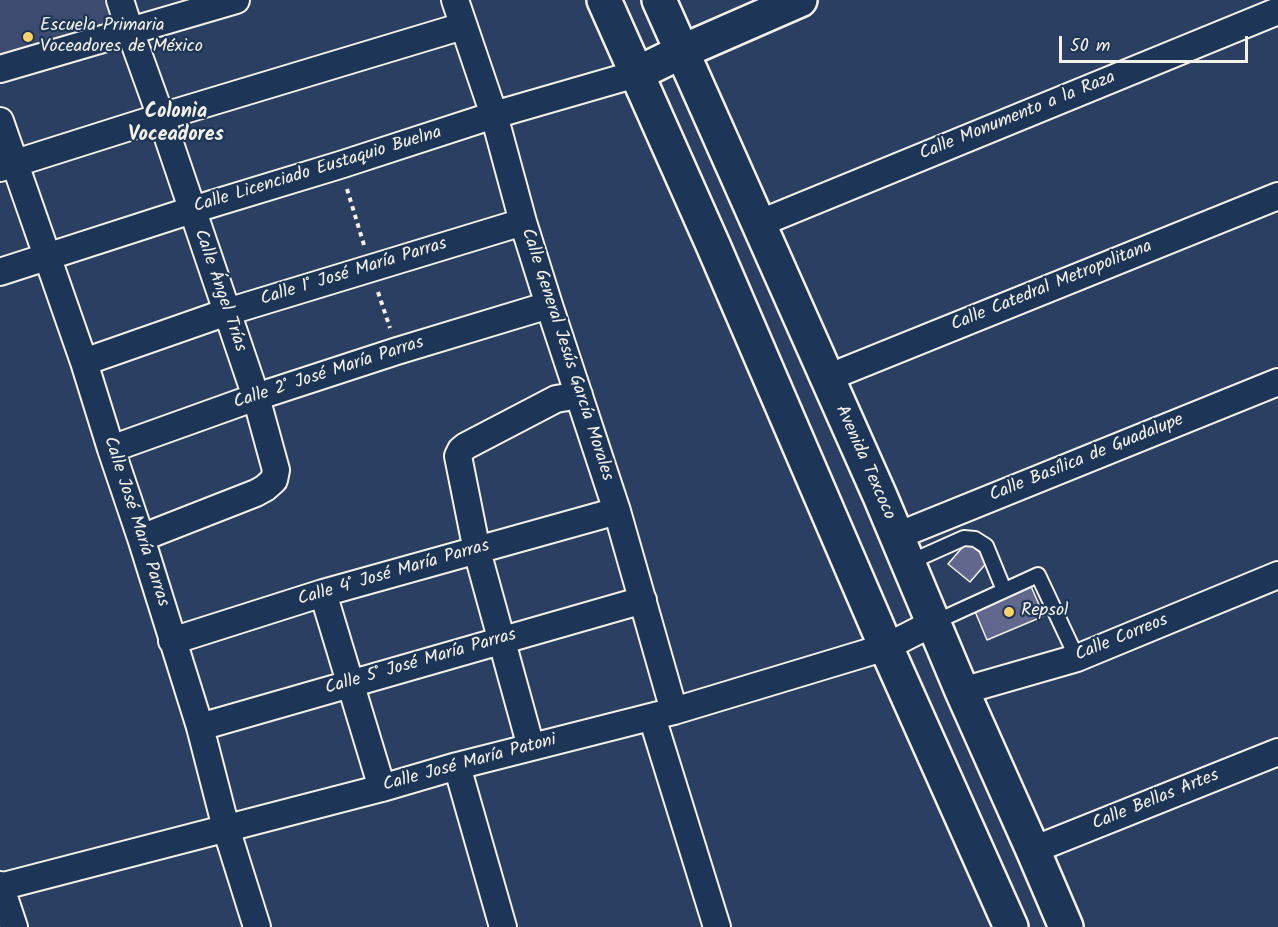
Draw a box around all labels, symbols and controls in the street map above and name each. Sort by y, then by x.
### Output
place label: Escuela Primaria Voceadores de México [40,16,203,58]
scale bar [1062,24,1251,62]
marker: Escuela Primaria Voceadores de México [21,30,35,44]
text: 50 m [1070,32,1110,61]
street label: Calle Monumento a la Raza [917,68,1119,166]
district label: Colonia Voceadores [128,102,224,149]
street label: Calle Licenciado Eustaquio Buelna [191,123,445,219]
street label: Calle General Jesús García Morales [515,226,617,484]
street label: Calle Ángel Trías [188,227,250,355]
street label: Calle 1˚ José María Parras [258,234,450,312]
street label: Calle Catedral Metropolitana [948,237,1156,337]
street label: Calle 2˚ José María Parras [231,333,427,415]
street label: Avenida Texcoco [829,402,899,524]
street label: Calle Basílica de Guadalupe [987,410,1187,508]
street label: Calle José María Parras [97,434,173,610]
street label: Calle 4˚ José María Parras [296,536,492,612]
place label: Repsol [1021,601,1068,623]
marker: Repsol [1002,605,1016,619]
street label: Calle Correos [1072,611,1172,667]
street label: Calle 5˚ José María Parras [323,625,519,701]
street label: Calle José María Patoni [381,730,559,798]
street label: Calle Bellas Artes [1090,766,1222,836]

